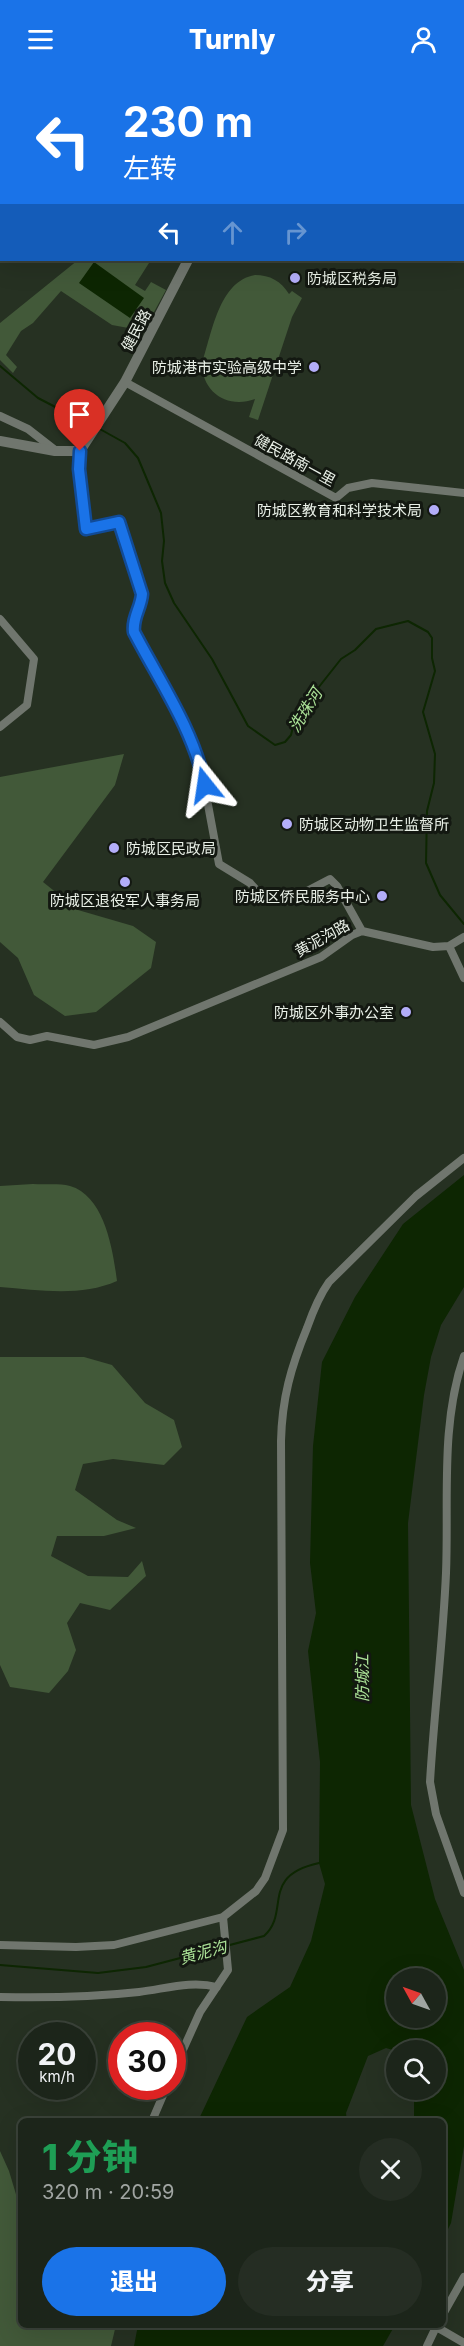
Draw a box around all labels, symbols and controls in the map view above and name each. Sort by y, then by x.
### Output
icon: menu [24,23,57,56]
text: Turnly [189,23,275,56]
icon: person [407,23,440,56]
text: 230 m [123,96,253,147]
icon: left [24,102,102,180]
text: 左转 [123,152,177,185]
icon: left [153,216,186,249]
icon: ahead [216,216,249,249]
icon: right [279,216,312,249]
place label: 防城区税务局 [307,269,397,288]
marker: 防城区税务局 [288,271,302,285]
street label: 健民路 [117,306,155,354]
place label: 防城港市实验高级中学 [152,358,302,377]
marker: 防城港市实验高级中学 [307,360,321,374]
pin [54,389,105,451]
icon: arrive [63,398,96,431]
street label: 健民路南一里 [251,430,339,490]
place label: 防城区教育和科学技术局 [257,501,422,520]
marker: 防城区教育和科学技术局 [427,503,441,517]
water label: 洗珠河 [284,682,328,736]
position arrow [173,753,237,817]
place label: 防城区动物卫生监督所 [299,815,449,834]
marker: 防城区动物卫生监督所 [280,817,294,831]
place label: 防城区民政局 [126,839,216,858]
marker: 防城区民政局 [107,841,121,855]
marker: 防城区退役军人事务局 [118,875,132,889]
place label: 防城区侨民服务中心 [235,887,370,906]
marker: 防城区侨民服务中心 [375,889,389,903]
place label: 防城区退役军人事务局 [50,891,200,910]
street label: 黄泥沟路 [291,915,353,961]
place label: 防城区外事办公室 [274,1003,394,1022]
marker: 防城区外事办公室 [399,1005,413,1019]
water label: 防城江 [352,1652,372,1702]
water label: 黄泥沟 [177,1936,231,1968]
north arrow [386,1968,446,2028]
map controls [386,1968,446,2100]
speed limit sign: 30 [108,2022,186,2100]
text: 20 [37,2036,77,2072]
button: search [386,2040,446,2100]
text: km/h [39,2067,75,2086]
text: 1 分钟 [42,2135,138,2179]
button: close [359,2138,422,2201]
text: 320 m · 20:59 [42,2180,174,2204]
button: 退出 [42,2247,226,2316]
button: 分享 [238,2247,422,2316]

